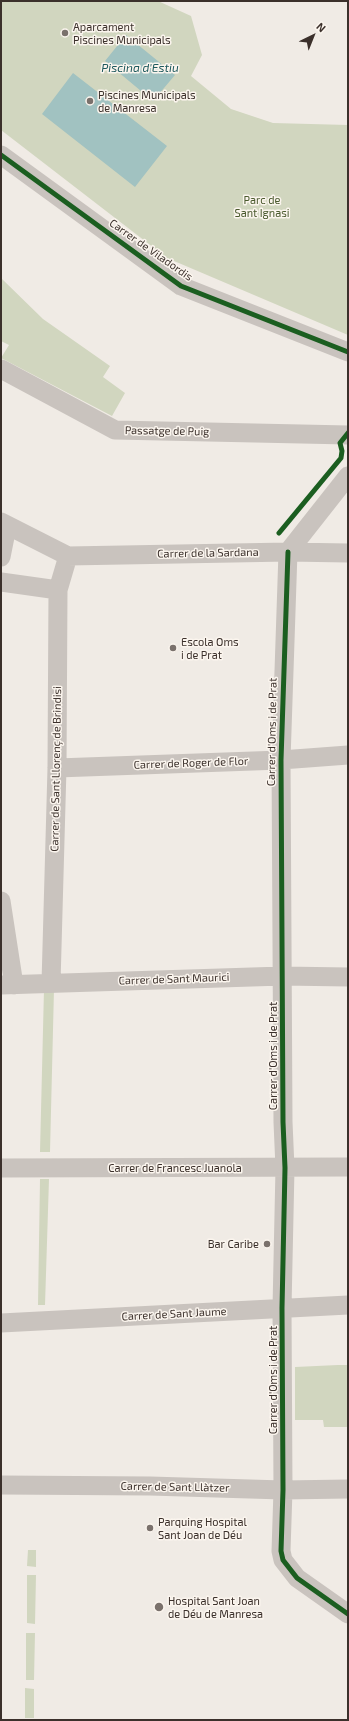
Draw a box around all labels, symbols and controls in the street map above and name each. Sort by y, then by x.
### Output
north arrow [293,16,333,56]
text: N [314,19,329,34]
place label: Aparcament Piscines Municipals [73,20,171,46]
marker: Aparcament Piscines Municipals [60,28,70,38]
water label: Piscina d'Estiu [101,61,179,75]
place label: Piscines Municipals de Manresa [98,88,196,114]
marker: Piscines Municipals de Manresa [85,96,95,106]
park label: Parc de Sant Ignasi [234,193,290,219]
street label: Carrer de Viladordis [107,216,195,284]
street label: Passatge de Puig [125,424,209,438]
street label: Carrer de la Sardana [157,546,259,560]
place label: Escola Oms i de Prat [181,635,239,661]
marker: Escola Oms i de Prat [168,643,178,653]
street label: Carrer d'Oms i de Prat [264,678,280,786]
street label: Carrer de Sant Llorenç de Brindisi [48,686,64,852]
street label: Carrer de Roger de Flor [133,754,249,772]
street label: Carrer de Sant Maurici [118,970,230,988]
street label: Carrer d'Oms i de Prat [266,1002,280,1110]
street label: Carrer de Francesc Juanola [108,1161,242,1175]
place label: Bar Caribe [208,1237,259,1251]
marker: Bar Caribe [262,1239,272,1249]
street label: Carrer de Sant Jaume [121,1305,227,1323]
street label: Carrer d'Oms i de Prat [266,1326,280,1434]
street label: Carrer de Sant Llàtzer [121,1479,229,1495]
place label: Parquing Hospital Sant Joan de Déu [158,1515,247,1541]
marker: Parquing Hospital Sant Joan de Déu [145,1523,155,1533]
place label: Hospital Sant Joan de Déu de Manresa [168,1594,263,1620]
marker: Hospital Sant Joan de Déu de Manresa [153,1601,165,1613]

